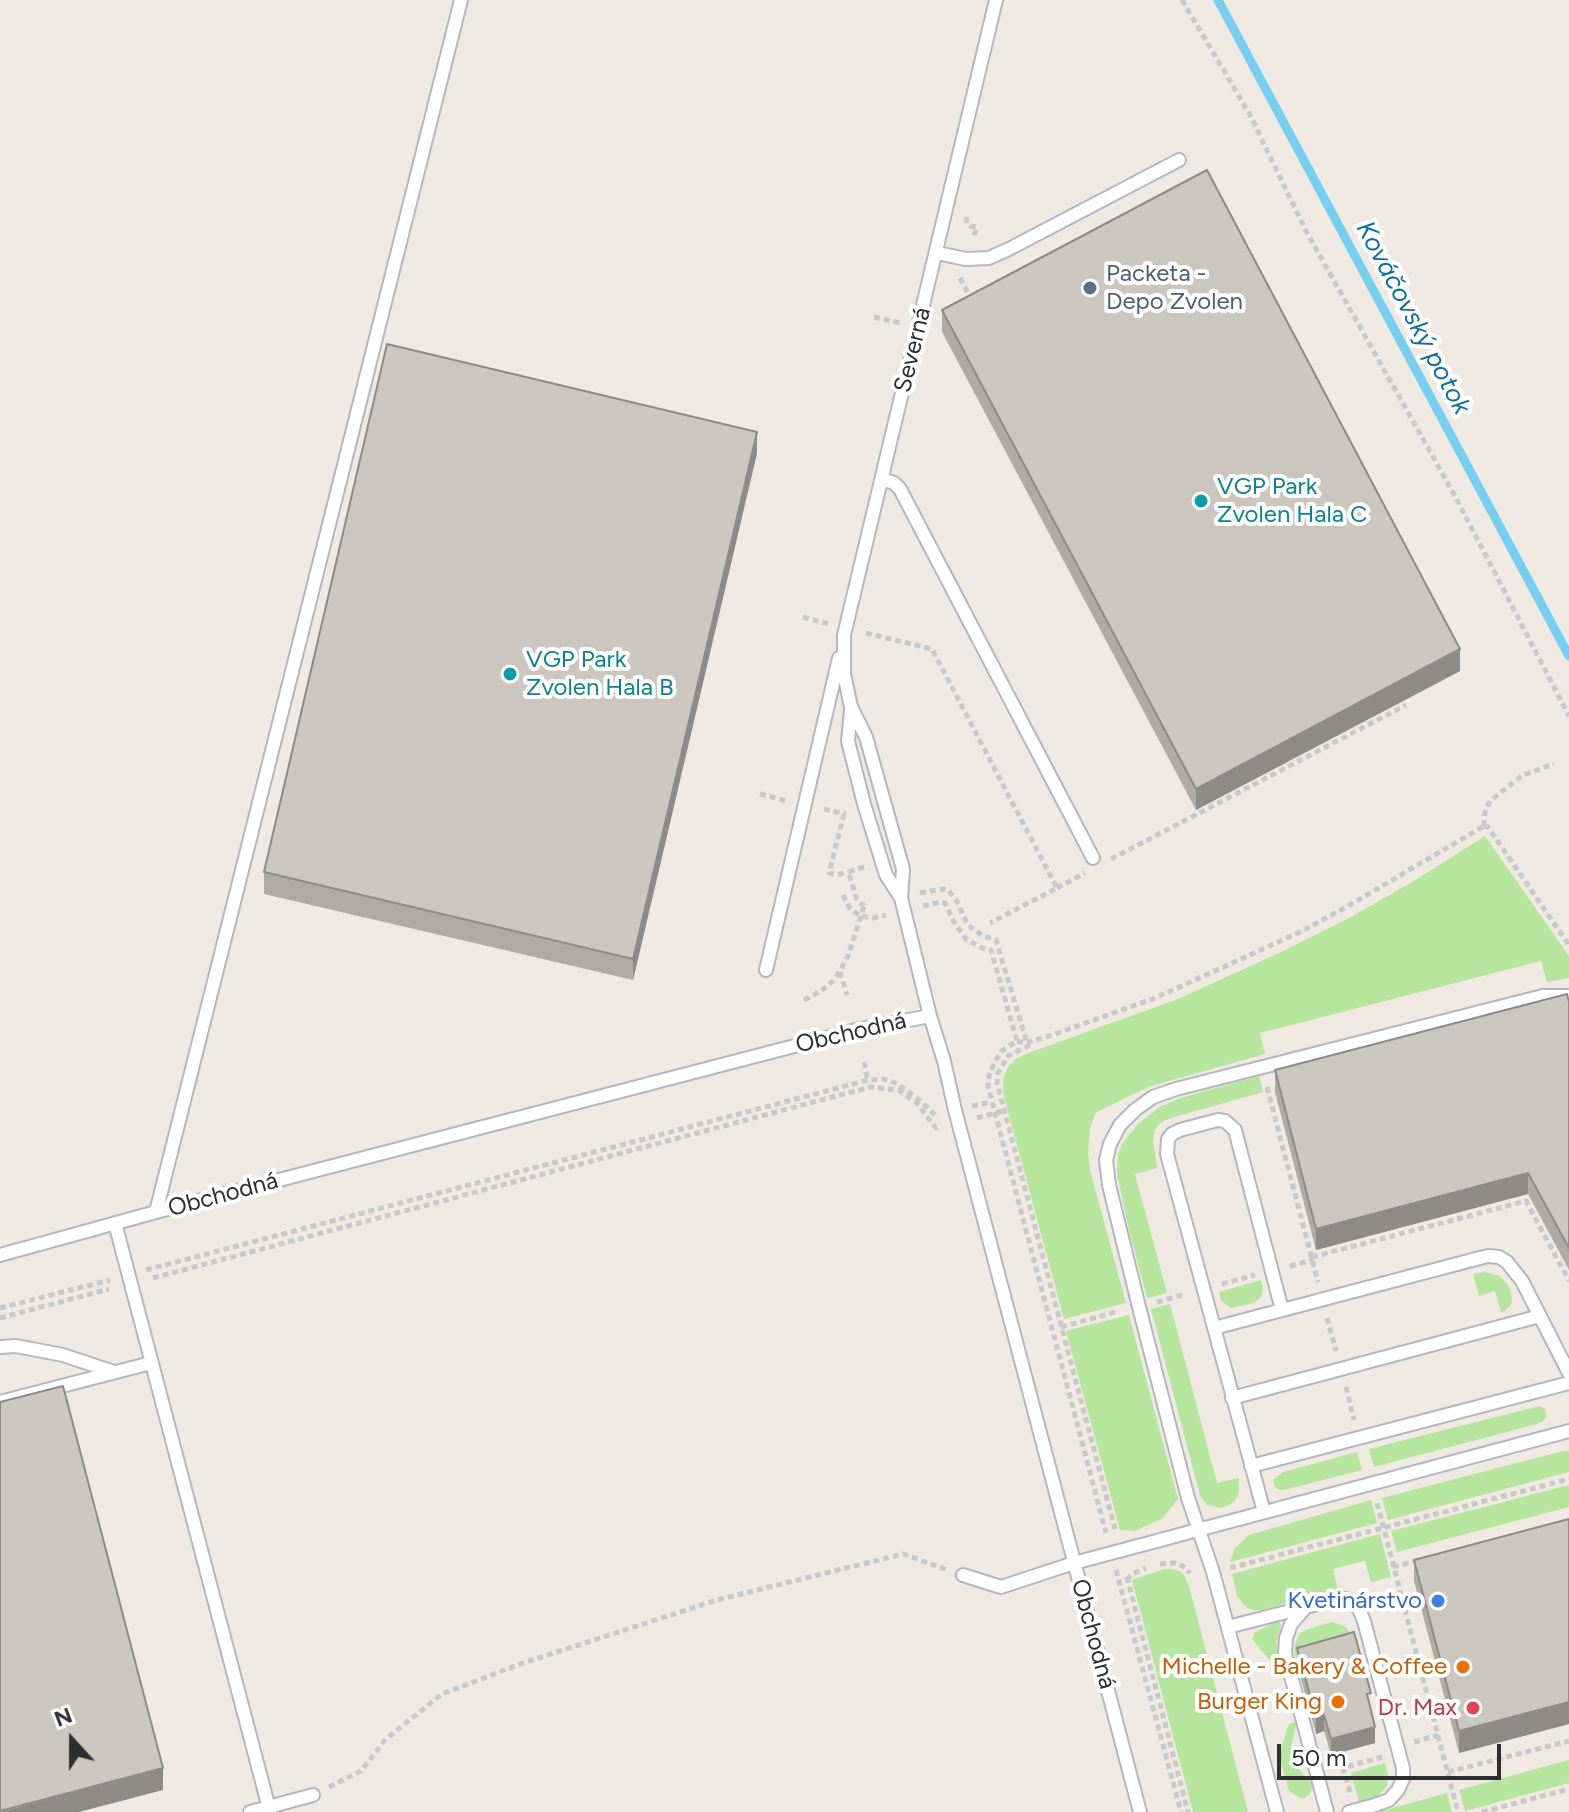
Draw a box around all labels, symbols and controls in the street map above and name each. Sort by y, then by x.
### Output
water label: Kováčovský potok [1349,216,1477,420]
place label: Packeta - Depo Zvolen [1106,260,1243,316]
marker: Packeta - Depo Zvolen [1081,279,1099,297]
street label: Severná [889,305,937,395]
place label: VGP Park Zvolen Hala C [1217,473,1367,529]
marker: VGP Park Zvolen Hala C [1192,492,1210,510]
place label: VGP Park Zvolen Hala B [526,646,674,702]
marker: VGP Park Zvolen Hala B [501,665,519,683]
street label: Obchodná [793,1006,909,1060]
street label: Obchodná [165,1167,281,1223]
street label: Obchodná [1065,1576,1121,1692]
place label: Kvetinárstvo [1288,1587,1422,1615]
marker: Kvetinárstvo [1429,1592,1447,1610]
place label: Michelle - Bakery & Coffee [1162,1653,1447,1681]
marker: Michelle - Bakery & Coffee [1454,1658,1472,1676]
place label: Burger King [1197,1688,1322,1716]
marker: Burger King [1329,1693,1347,1711]
place label: Dr. Max [1378,1694,1457,1722]
marker: Dr. Max [1464,1699,1482,1717]
north arrow [32,1700,112,1780]
text: N [50,1701,76,1733]
scale bar [1281,1728,1505,1778]
text: 50 m [1291,1743,1347,1772]

